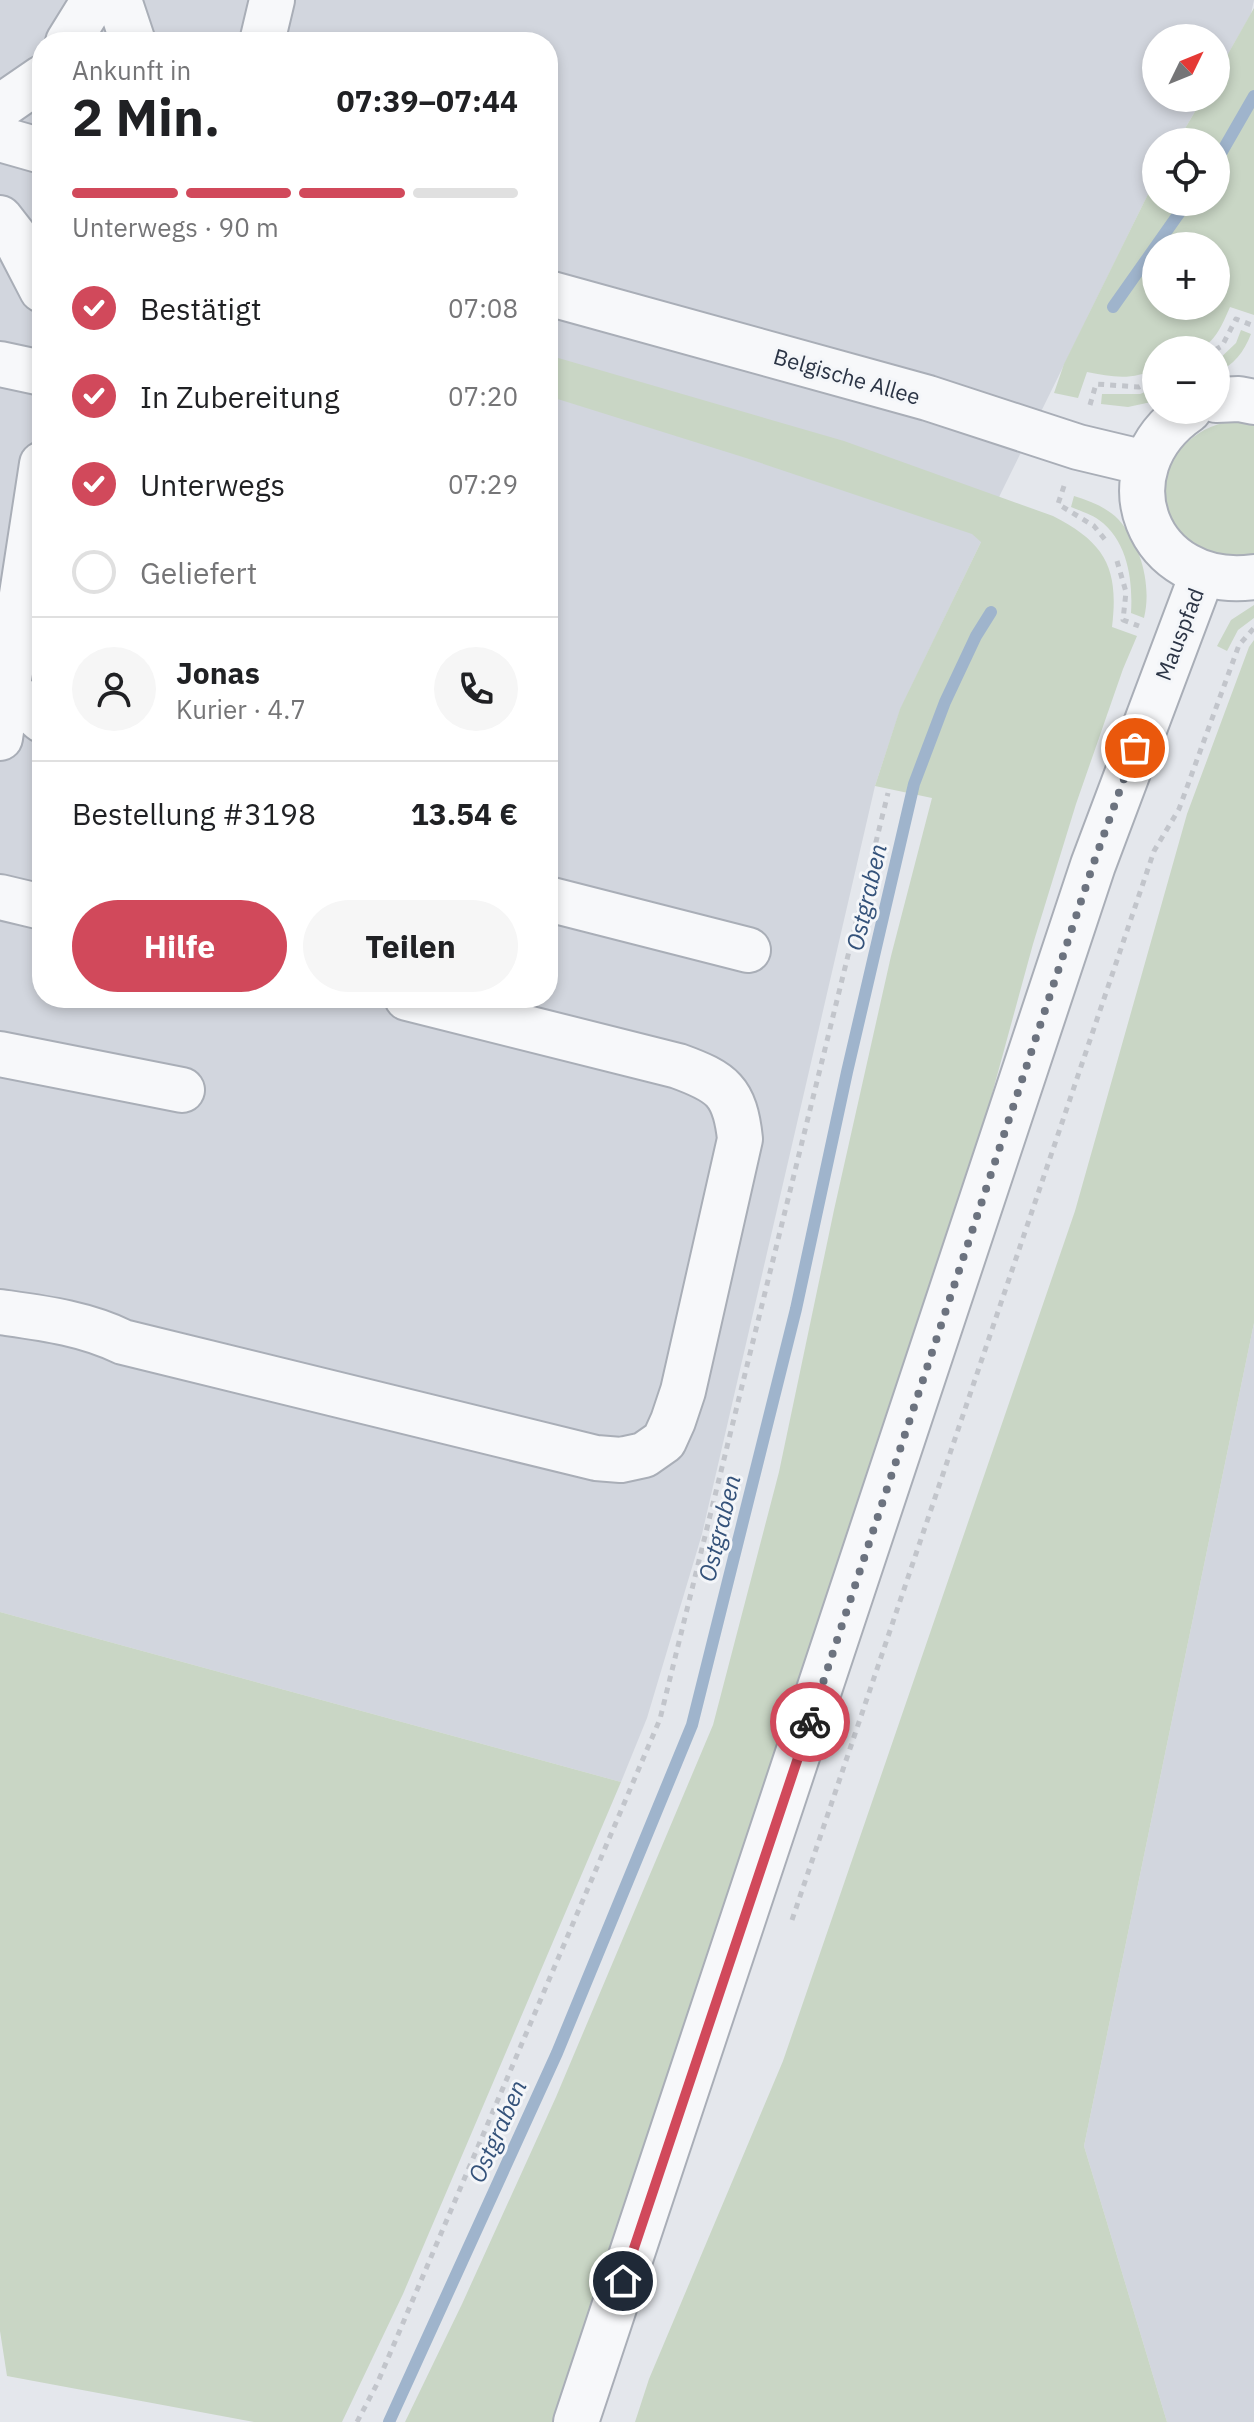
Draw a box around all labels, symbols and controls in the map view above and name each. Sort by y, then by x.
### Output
north arrow [1142,24,1230,112]
map controls [1142,24,1230,424]
text: Ankunft in [72,53,191,87]
text: 07:39–07:44 [337,81,518,120]
text: 2 Min. [72,83,220,150]
button: locate [1142,128,1230,216]
text: Unterwegs · 90 m [72,210,279,244]
button: + [1142,232,1230,320]
icon: check [72,286,116,330]
text: Bestätigt [140,289,261,328]
text: 07:08 [448,291,518,325]
button: − [1142,336,1230,424]
street label: Belgische Allee [770,341,924,411]
icon: check [72,374,116,418]
text: In Zubereitung [140,377,340,416]
text: 07:20 [448,379,518,413]
icon: check [72,462,116,506]
text: Unterwegs [140,465,285,504]
text: 07:29 [448,467,518,501]
text: Geliefert [140,553,257,592]
street label: Mauspfad [1148,583,1210,685]
button: person [72,647,156,731]
button: phone [434,647,518,731]
text: Jonas [176,653,260,692]
text: Kurier · 4.7 [176,692,306,726]
pin [1101,714,1169,782]
icon: bag [1113,726,1157,770]
text: Bestellung #3198 [72,794,316,833]
text: 13.54 € [411,794,518,833]
water label: Ostgraben [838,840,894,954]
button: Hilfe [72,900,287,992]
button: Teilen [303,900,518,992]
water label: Ostgraben [690,1471,748,1585]
courier [770,1682,850,1762]
icon: bike [788,1700,832,1744]
water label: Ostgraben [460,2075,534,2187]
pin [589,2247,657,2315]
icon: home [601,2259,645,2303]

